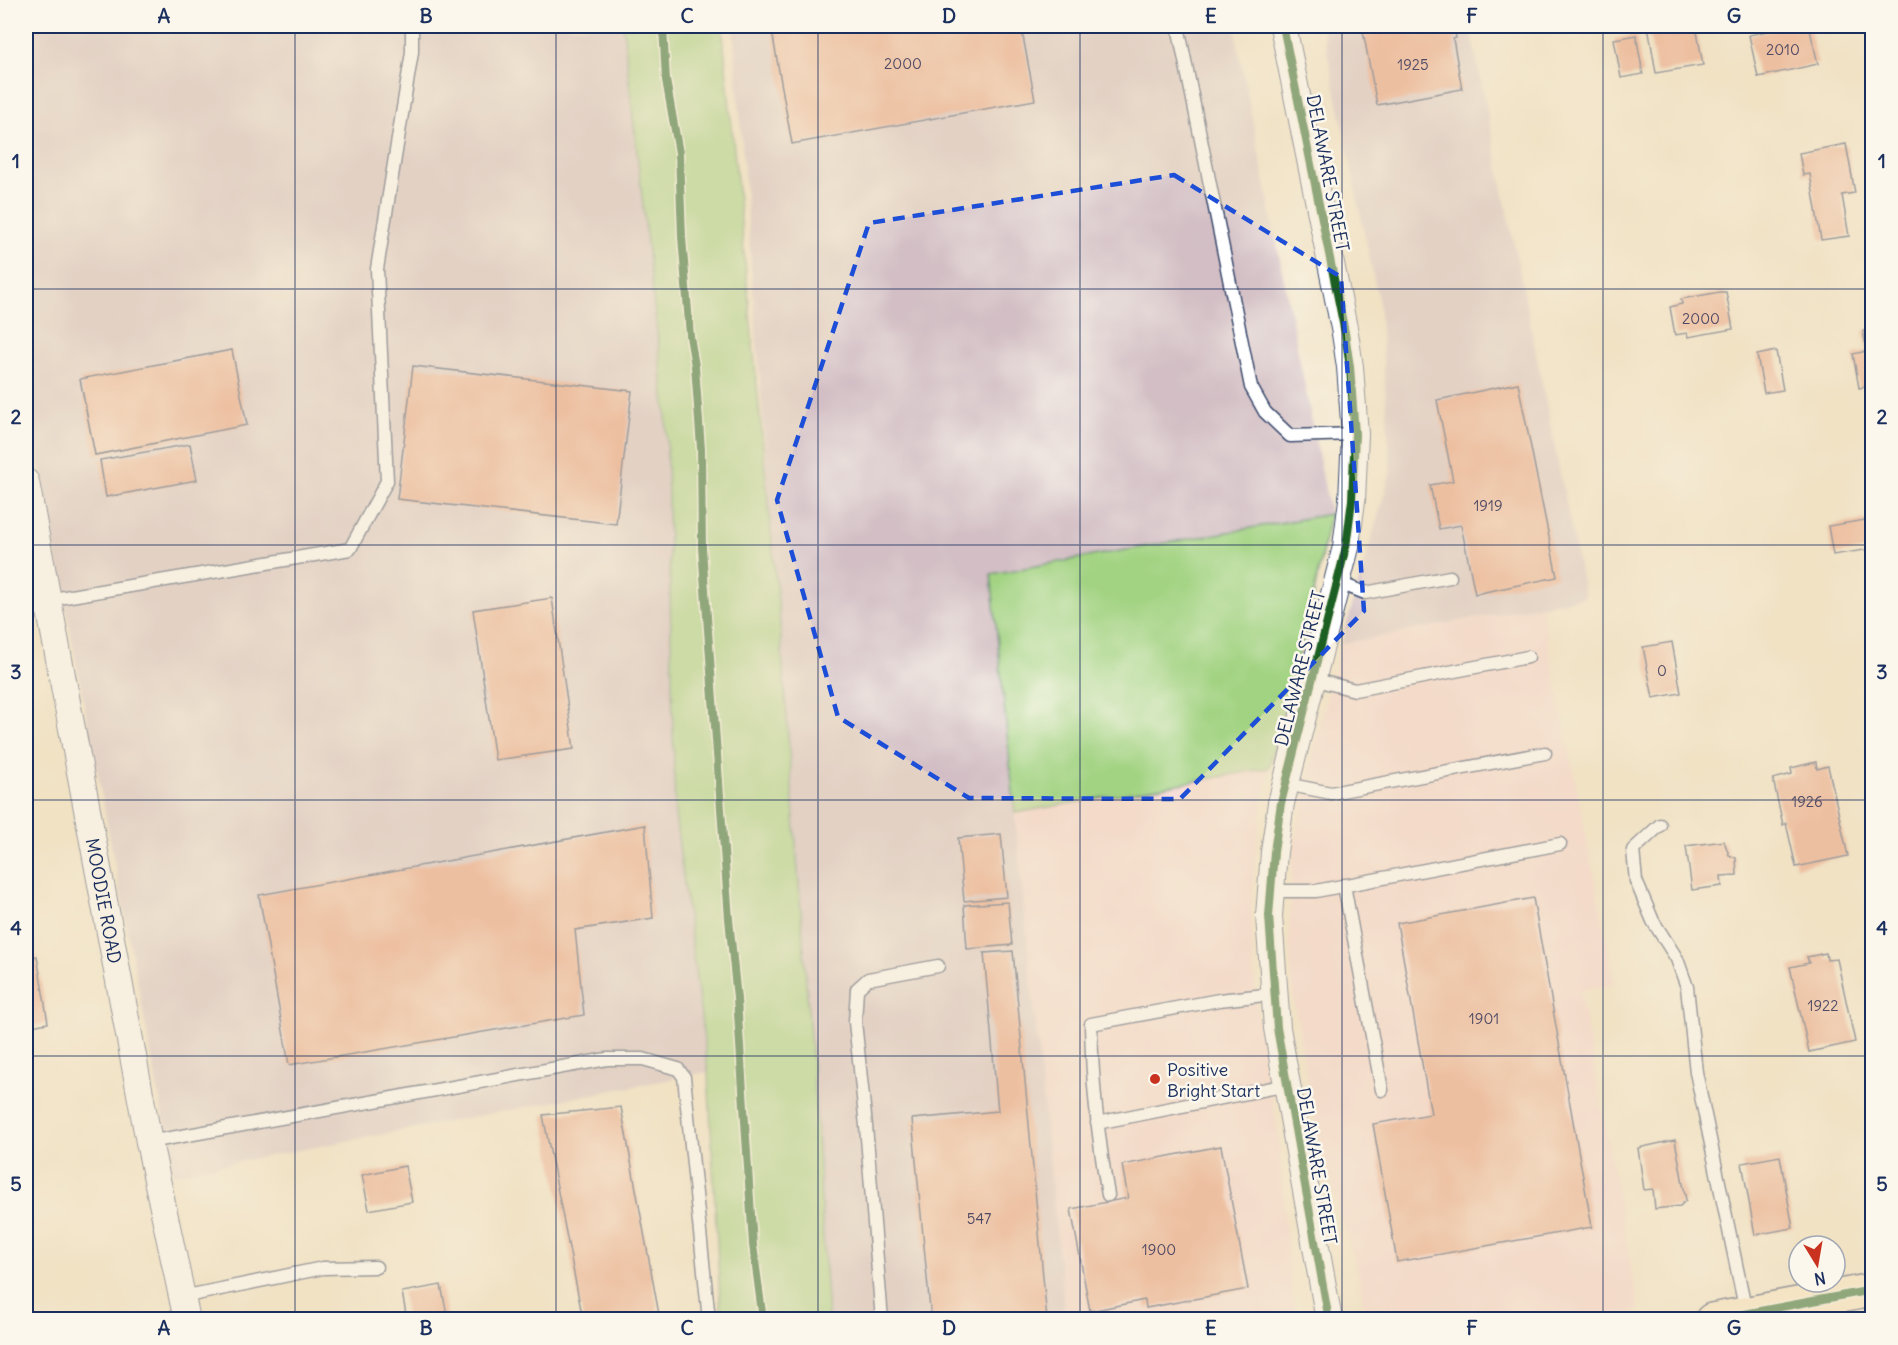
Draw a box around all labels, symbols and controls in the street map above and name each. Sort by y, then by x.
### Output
text: A [158,3,171,28]
text: B [419,3,433,28]
text: C [680,3,694,28]
text: D [942,3,956,28]
text: E [1205,3,1217,28]
text: F [1466,3,1478,28]
text: G [1727,3,1741,28]
house number: 2010 [1766,40,1800,59]
house number: 2000 [884,54,922,73]
house number: 1925 [1397,55,1429,74]
street label: DELAWARE STREET [1302,93,1354,253]
text: 1 [12,148,20,173]
text: 1 [1878,148,1886,173]
house number: 2000 [1682,309,1720,328]
text: 2 [11,404,22,429]
text: 2 [1877,404,1888,429]
house number: 1919 [1473,496,1503,515]
street label: DELAWARE STREET [1270,588,1330,748]
text: 3 [10,659,22,684]
text: 3 [1876,659,1888,684]
house number: 0 [1657,661,1667,680]
house number: 1926 [1791,792,1823,811]
street label: MOODIE ROAD [81,836,127,965]
text: 4 [10,915,22,940]
text: 4 [1876,915,1888,940]
house number: 1922 [1807,996,1839,1015]
house number: 1901 [1469,1009,1499,1028]
place label: Positive Bright Start [1167,1058,1260,1102]
marker: Positive Bright Start [1148,1072,1162,1086]
street label: DELAWARE STREET [1292,1086,1342,1246]
text: 5 [10,1171,22,1196]
text: 5 [1876,1171,1888,1196]
house number: 547 [967,1209,991,1228]
north arrow [1787,1234,1847,1294]
house number: 1900 [1142,1240,1176,1259]
text: N [1813,1268,1827,1290]
text: A [158,1315,171,1340]
text: B [419,1315,433,1340]
text: C [680,1315,694,1340]
text: D [942,1315,956,1340]
text: E [1205,1315,1217,1340]
text: F [1466,1315,1478,1340]
text: G [1727,1315,1741,1340]

